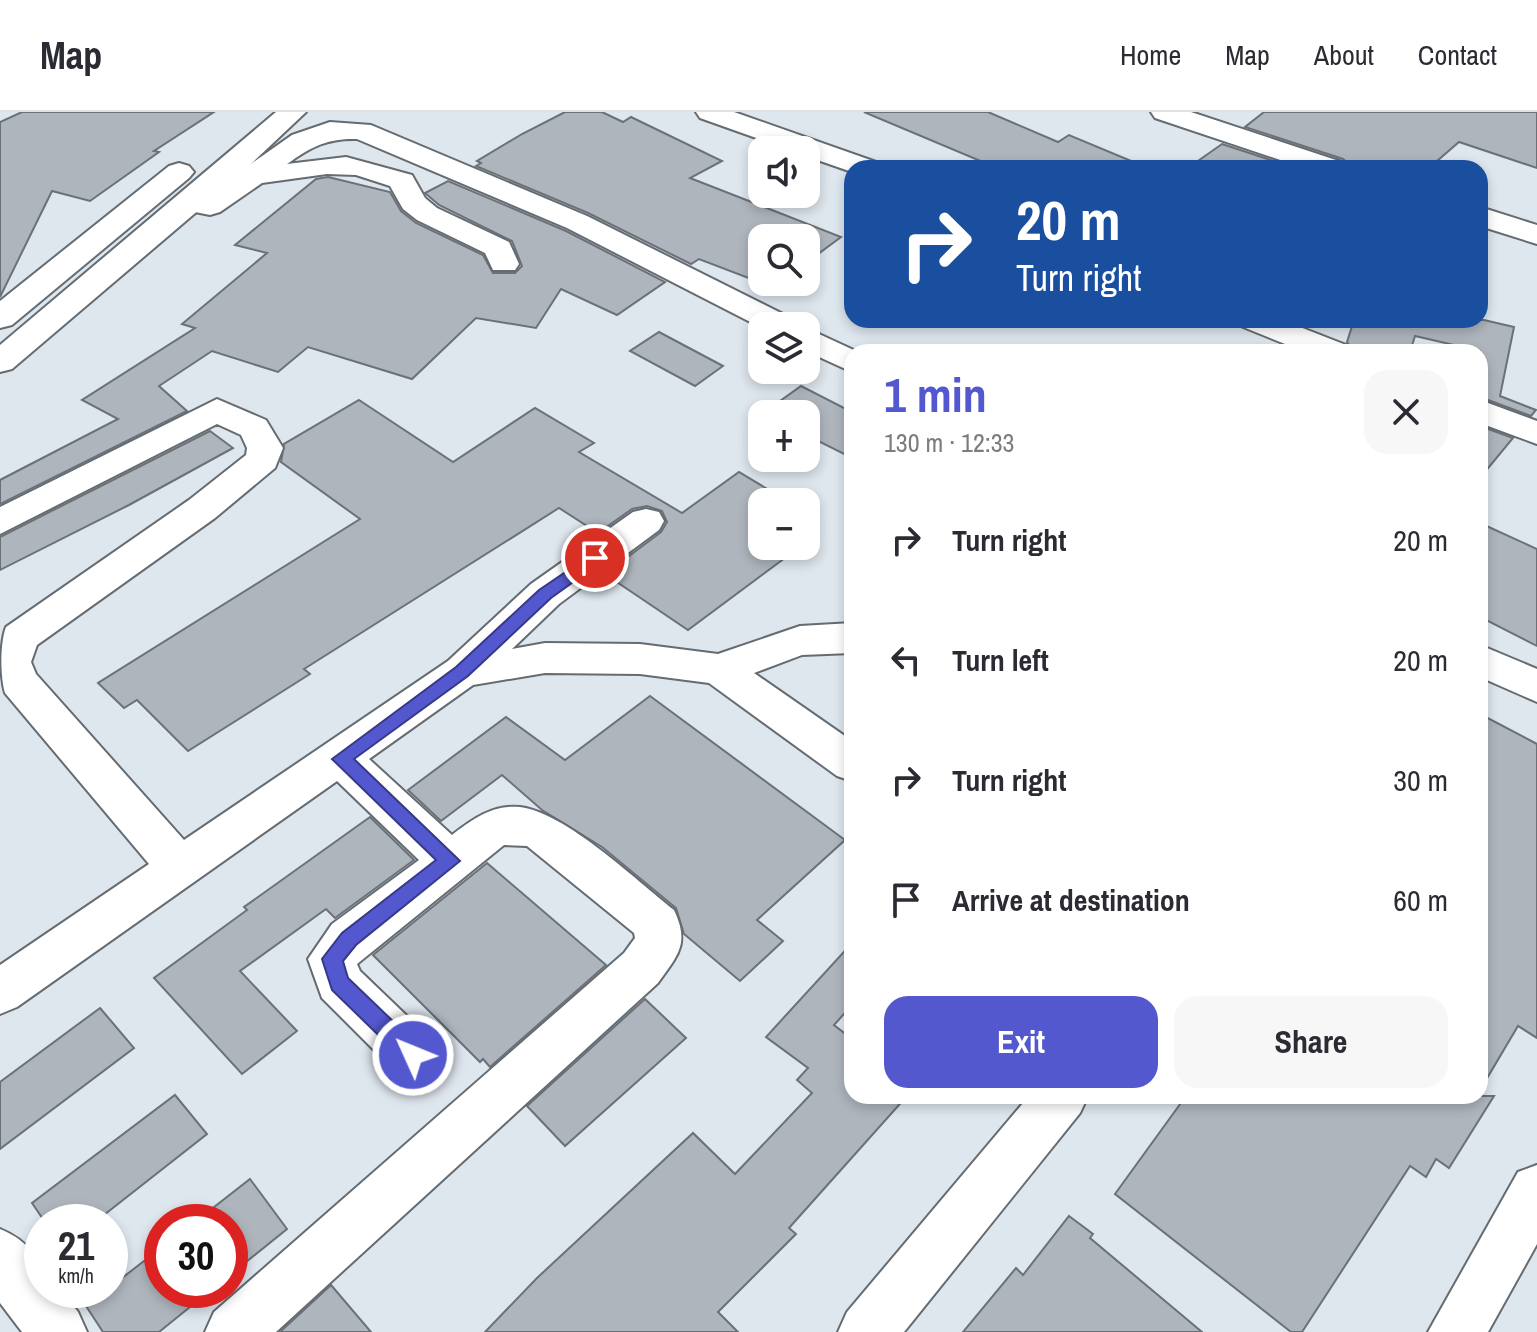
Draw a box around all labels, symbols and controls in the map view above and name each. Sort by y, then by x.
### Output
text: Map [40,30,102,81]
text: Home [1120,36,1181,74]
text: Map [1225,36,1270,74]
text: About [1314,36,1374,74]
text: Contact [1418,36,1497,74]
map controls [748,136,820,560]
button: sound [748,136,820,208]
text: 20 m [1016,182,1121,257]
icon: right [884,192,988,296]
button: search [748,224,820,296]
text: Turn right [1016,254,1141,302]
button: layers [748,312,820,384]
text: 1 min [884,362,987,427]
button: close [1364,370,1448,454]
button: + [748,400,820,472]
text: 130 m · 12:33 [884,425,1014,460]
button: − [748,488,820,560]
icon: right [884,518,928,562]
text: Turn right [952,520,1066,560]
text: 20 m [1393,520,1448,560]
pin [561,524,629,592]
icon: arrive [573,536,617,580]
icon: left [884,638,928,682]
text: Turn left [952,640,1049,680]
text: 20 m [1393,640,1448,680]
icon: right [884,758,928,802]
text: Turn right [952,760,1066,800]
text: 30 m [1393,760,1448,800]
icon: arrive [884,878,928,922]
text: Arrive at destination [952,880,1190,920]
text: 60 m [1393,880,1448,920]
button: Exit [884,996,1158,1088]
button: Share [1174,996,1448,1088]
position arrow [371,1013,455,1097]
speed limit sign: 30 [144,1204,248,1308]
text: 21 [58,1219,94,1272]
text: km/h [58,1262,94,1289]

